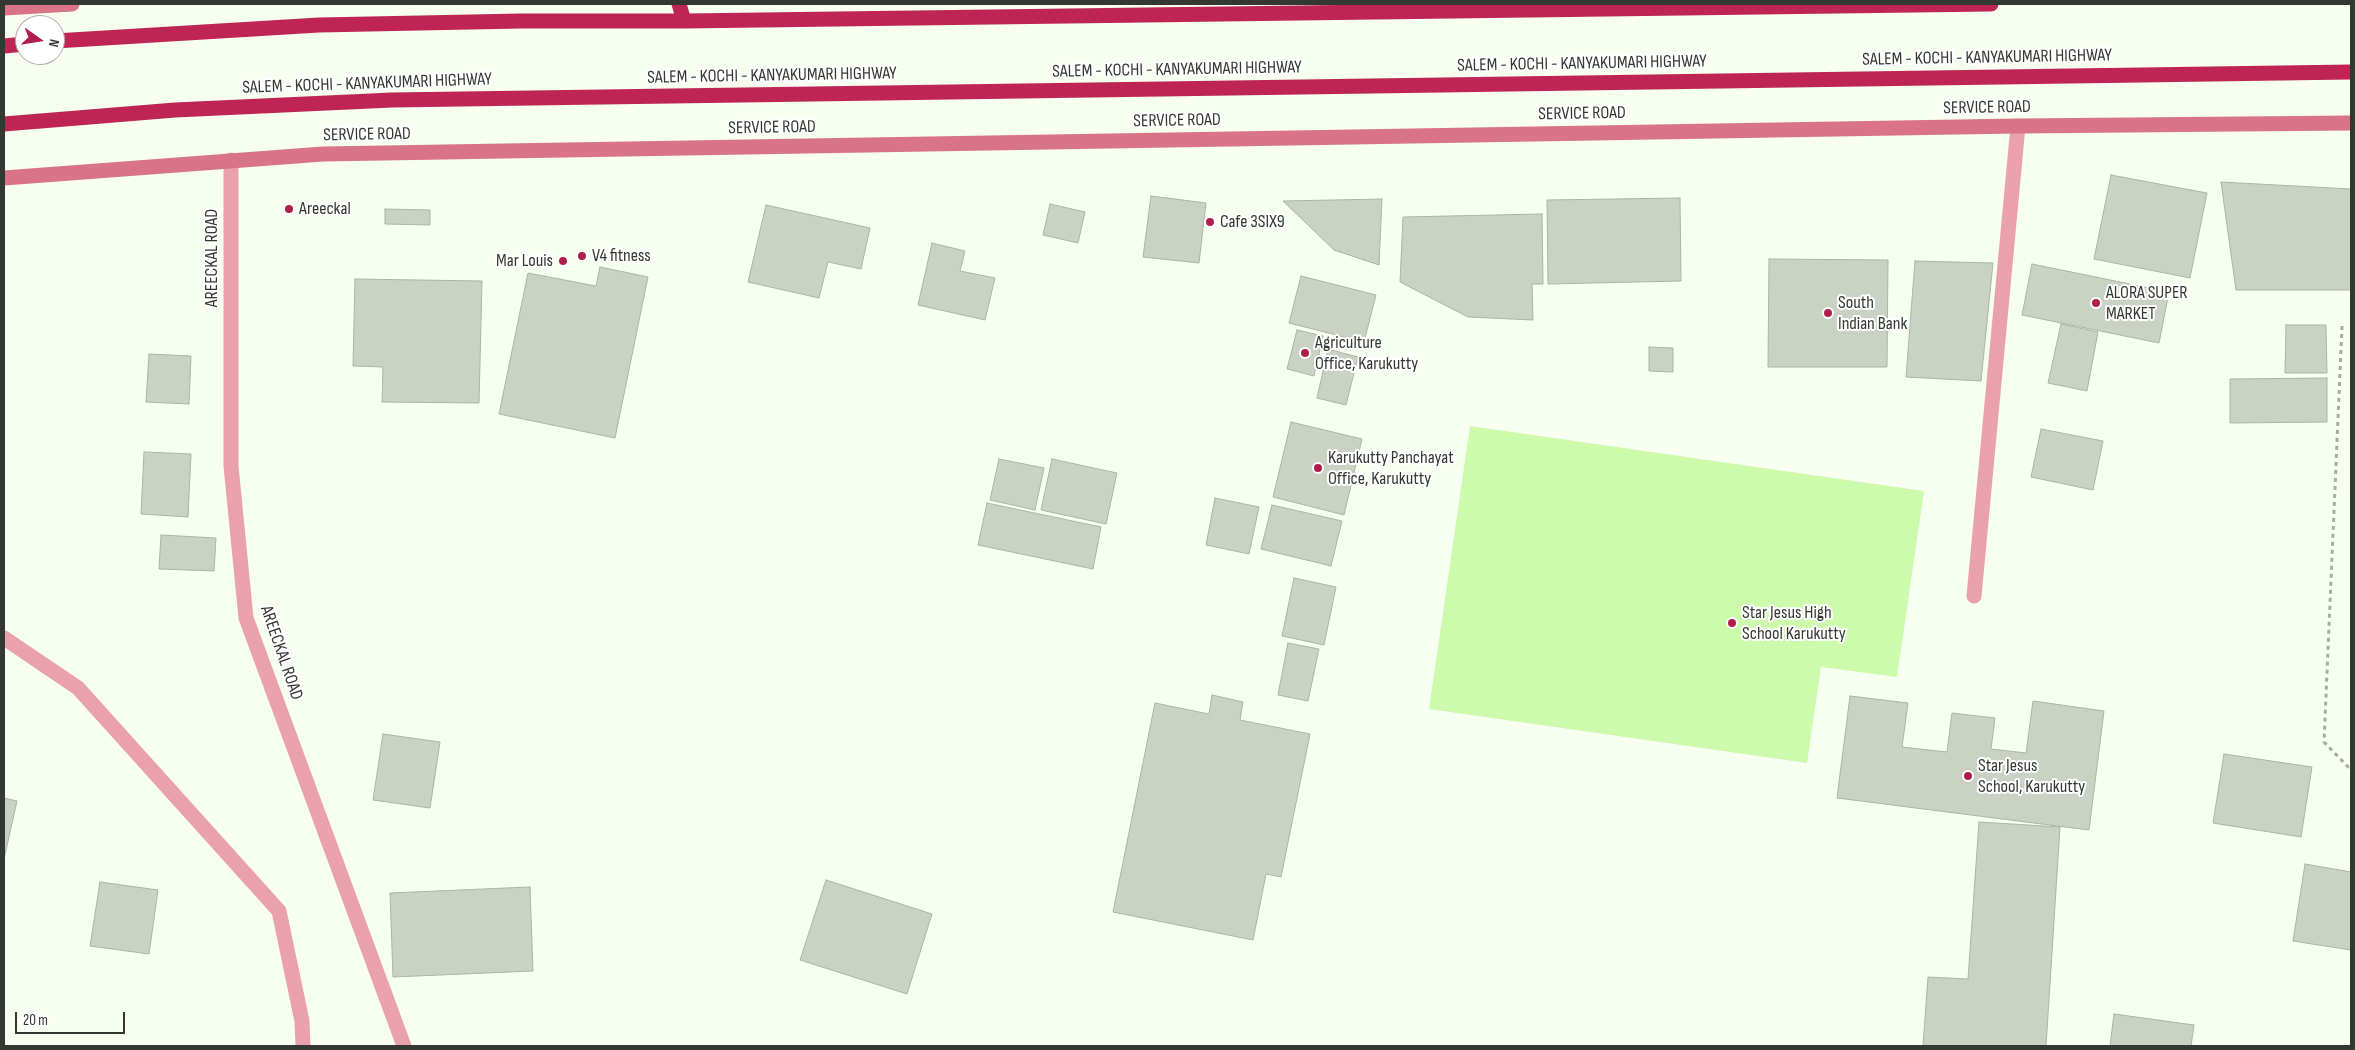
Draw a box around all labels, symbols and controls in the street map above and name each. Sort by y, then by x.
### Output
north arrow [15,15,65,65]
text: N [45,38,63,49]
street label: SALEM - KOCHI - KANYAKUMARI HIGHWAY [1862,45,2112,71]
street label: SALEM - KOCHI - KANYAKUMARI HIGHWAY [1457,51,1707,77]
street label: SALEM - KOCHI - KANYAKUMARI HIGHWAY [1052,57,1302,83]
street label: SALEM - KOCHI - KANYAKUMARI HIGHWAY [647,63,897,89]
street label: SALEM - KOCHI - KANYAKUMARI HIGHWAY [242,69,492,99]
street label: SERVICE ROAD [1943,96,2031,120]
street label: SERVICE ROAD [1538,102,1626,126]
street label: SERVICE ROAD [1133,109,1221,133]
street label: SERVICE ROAD [728,116,816,140]
street label: SERVICE ROAD [323,123,411,147]
place label: Areeckal [299,198,351,220]
marker: Areeckal [283,203,295,215]
street label: AREECKAL ROAD [201,209,223,307]
place label: Cafe 3SIX9 [1220,211,1285,233]
marker: Cafe 3SIX9 [1204,216,1216,228]
place label: V4 fitness [592,245,651,267]
place label: Mar Louis [496,250,553,272]
marker: V4 fitness [576,250,588,262]
marker: Mar Louis [557,255,569,267]
place label: ALORA SUPER MARKET [2106,282,2188,324]
place label: South Indian Bank [1838,292,1907,334]
marker: ALORA SUPER MARKET [2090,297,2102,309]
marker: South Indian Bank [1822,307,1834,319]
place label: Agriculture Office, Karukutty [1315,332,1418,374]
marker: Agriculture Office, Karukutty [1299,347,1311,359]
place label: Karukutty Panchayat Office, Karukutty [1328,447,1454,489]
marker: Karukutty Panchayat Office, Karukutty [1312,462,1324,474]
place label: Star Jesus High School Karukutty [1742,602,1846,644]
street label: AREECKAL ROAD [255,603,307,703]
marker: Star Jesus High School Karukutty [1726,617,1738,629]
place label: Star Jesus School, Karukutty [1978,755,2085,798]
marker: Star Jesus School, Karukutty [1962,770,1974,782]
scale bar [18,1002,128,1034]
text: 20 m [23,1011,48,1030]

